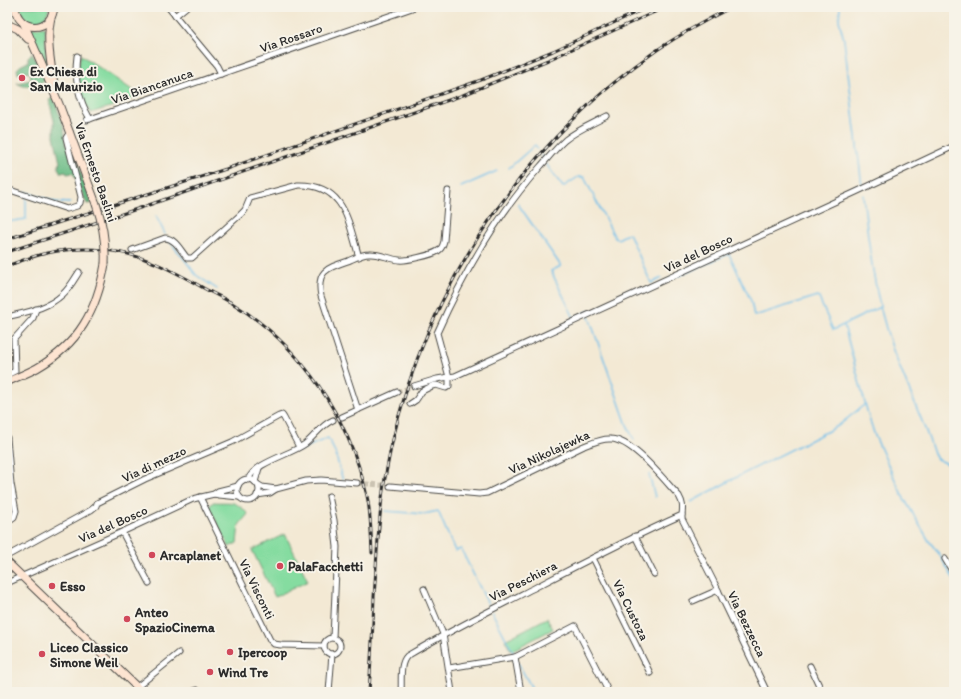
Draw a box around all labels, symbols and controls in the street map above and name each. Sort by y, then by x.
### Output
street label: Via Rossaro [258,20,325,56]
place label: Ex Chiesa di San Maurizio [30,64,103,94]
street label: Via Biancanuca [109,65,195,107]
marker: Ex Chiesa di San Maurizio [17,73,27,83]
street label: Via Ernesto Baslini [72,120,120,224]
street label: Via del Bosco [661,230,735,275]
street label: Via Nikolajewka [506,427,592,477]
street label: Via di mezzo [120,442,189,485]
street label: Via del Bosco [76,502,150,546]
place label: Arcaplanet [159,548,221,564]
marker: Arcaplanet [147,550,157,560]
street label: Via Visconti [236,556,278,622]
street label: Via Peschiera [487,557,560,604]
place label: PalaFacchetti [288,559,363,574]
marker: PalaFacchetti [275,561,285,571]
street label: Via Custoza [610,577,652,643]
place label: Esso [60,579,86,594]
marker: Esso [47,581,57,591]
street label: Via Bezzecca [725,589,770,660]
place label: Anteo SpazioCinema [134,605,215,636]
marker: Anteo SpazioCinema [122,614,132,624]
place label: Liceo Classico Simone Weil [50,640,128,670]
place label: Ipercoop [238,645,287,661]
marker: Ipercoop [225,647,235,657]
marker: Liceo Classico Simone Weil [37,649,47,659]
place label: Wind Tre [218,665,268,680]
marker: Wind Tre [205,667,215,677]

